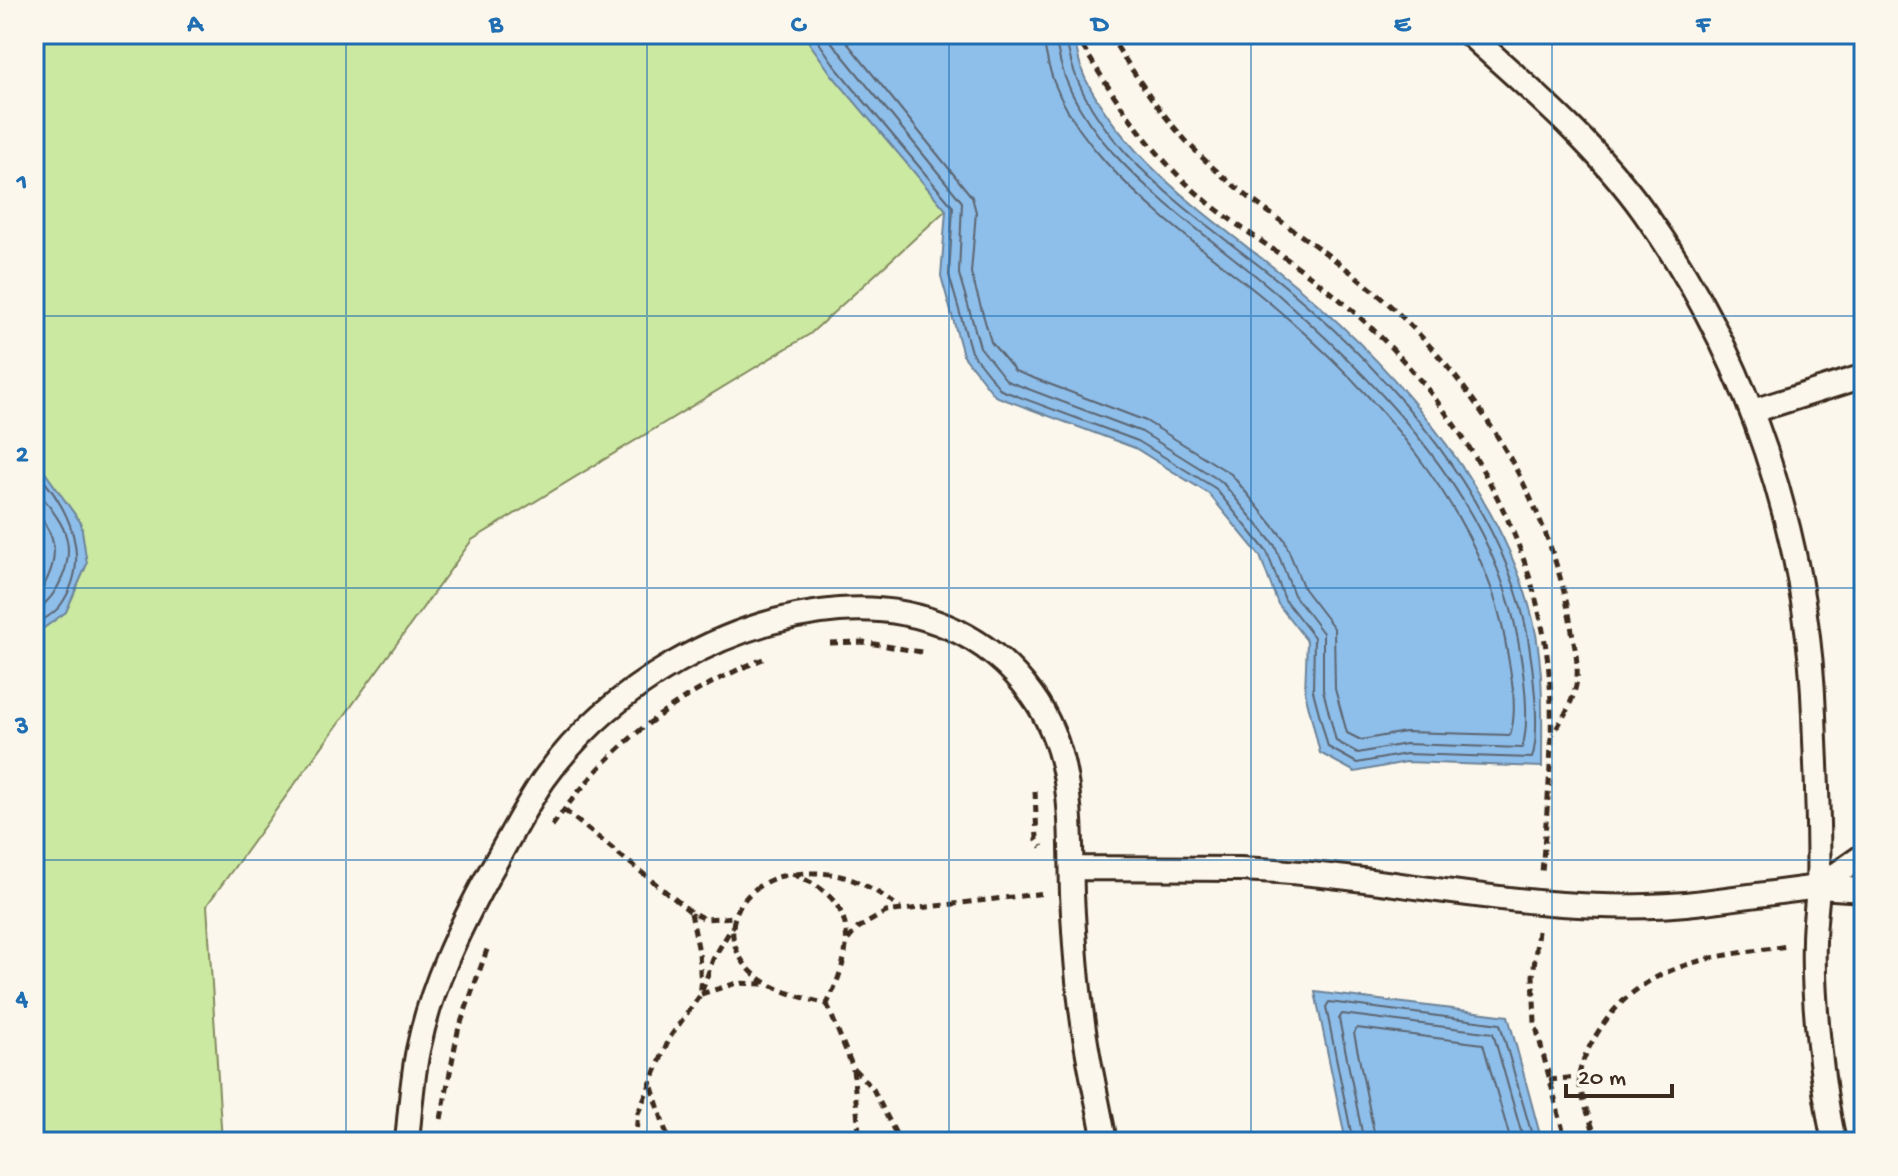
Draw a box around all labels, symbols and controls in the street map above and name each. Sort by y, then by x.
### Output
text: A [186,11,204,42]
text: B [488,11,504,42]
text: C [791,11,808,42]
text: D [1090,11,1110,42]
text: E [1394,11,1412,42]
text: F [1695,11,1711,42]
text: 1 [16,169,27,200]
text: 2 [16,441,29,472]
text: 3 [14,713,29,744]
text: 4 [15,985,29,1016]
scale bar [1566,1048,1672,1098]
text: 20 m [1578,1065,1626,1094]

